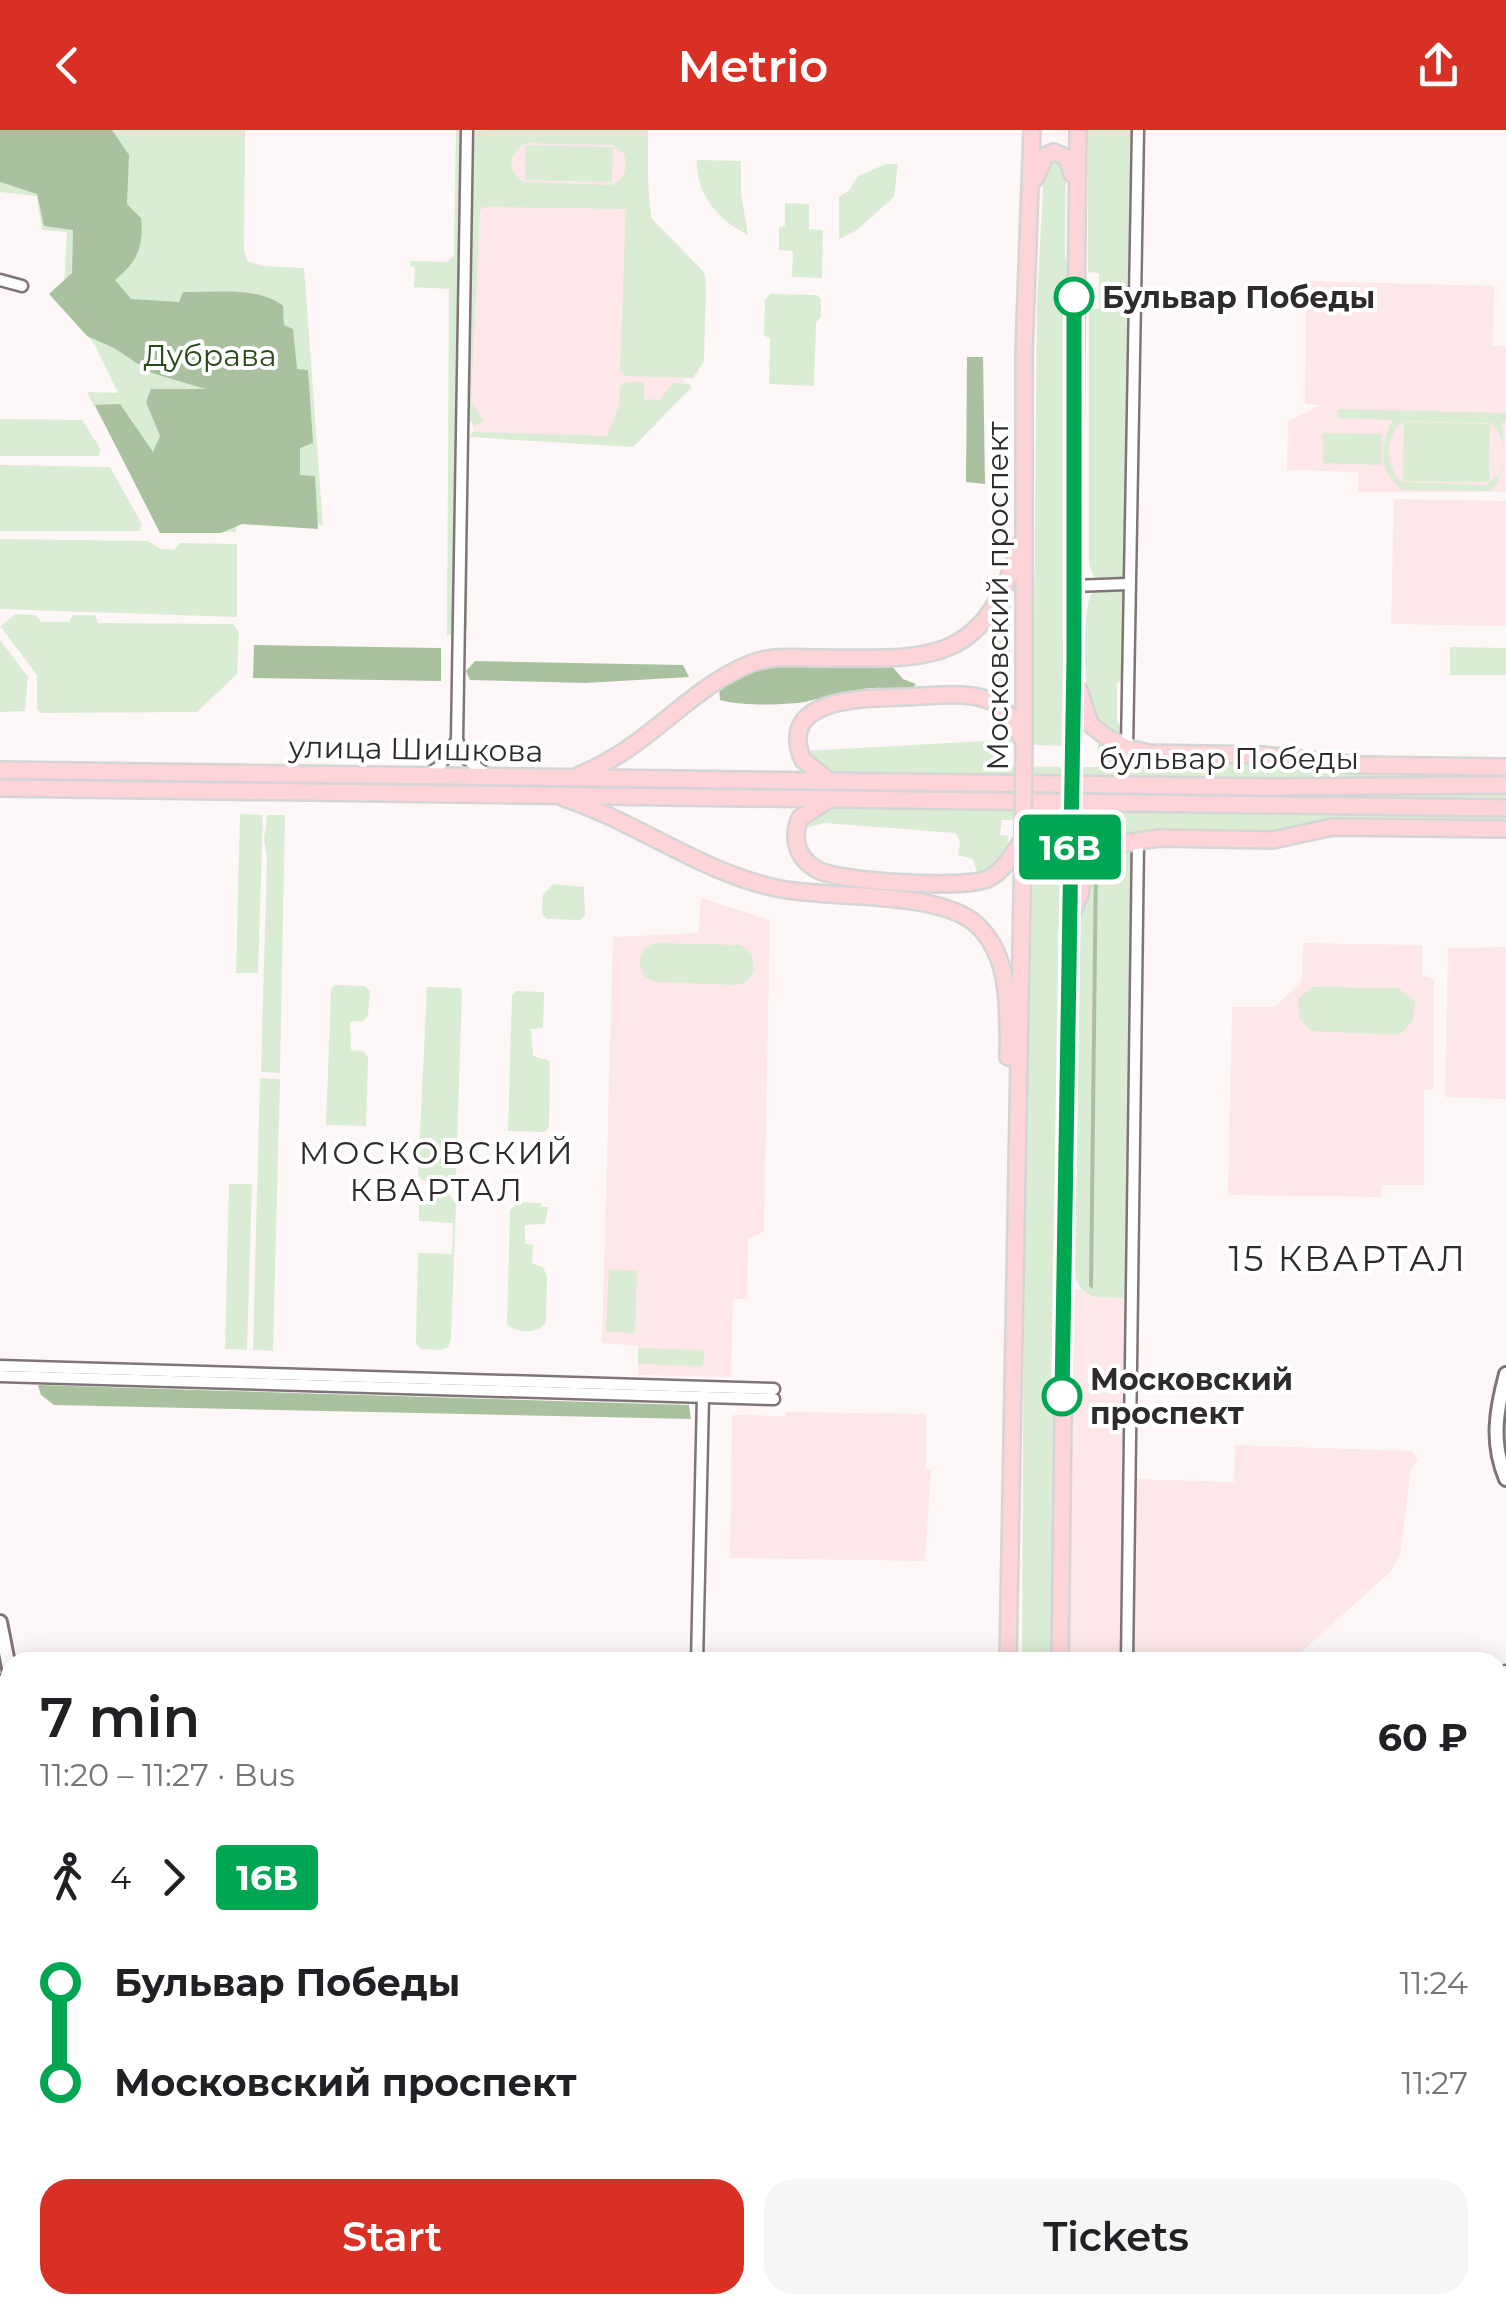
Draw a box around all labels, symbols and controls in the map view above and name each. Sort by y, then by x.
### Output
icon: back [40,38,95,93]
text: Metrio [678,38,828,93]
icon: share [1411,38,1466,93]
marker: Бульвар Победы [1055,278,1093,316]
place label: Бульвар Победы [1102,279,1375,316]
park label: Дубрава [144,337,276,374]
street label: Московский проспект [979,421,1016,771]
street label: улица Шишкова [287,728,544,770]
street label: бульвар Победы [1099,740,1359,777]
line badge: 16В [1012,814,1128,880]
text: 16В [1039,826,1101,869]
district label: МОСКОВСКИЙ КВАРТАЛ [299,1133,575,1209]
district label: 15 КВАРТАЛ [1229,1237,1467,1280]
place label: Московский проспект [1090,1361,1293,1432]
marker: Московский проспект [1043,1377,1081,1415]
text: 7 min [40,1684,200,1751]
text: 60 ₽ [1378,1714,1468,1761]
text: 11:20 – 11:27 · Bus [40,1755,295,1794]
icon: walk [40,1850,95,1905]
icon: forward [146,1850,201,1905]
text: 16В [236,1856,298,1899]
text: 4 [110,1858,131,1897]
text: Бульвар Победы [114,1959,460,2006]
text: 11:24 [1400,1963,1468,2002]
text: Московский проспект [114,2059,577,2106]
text: 11:27 [1401,2063,1468,2102]
button: Start [40,2179,744,2294]
button: Tickets [764,2179,1468,2294]

